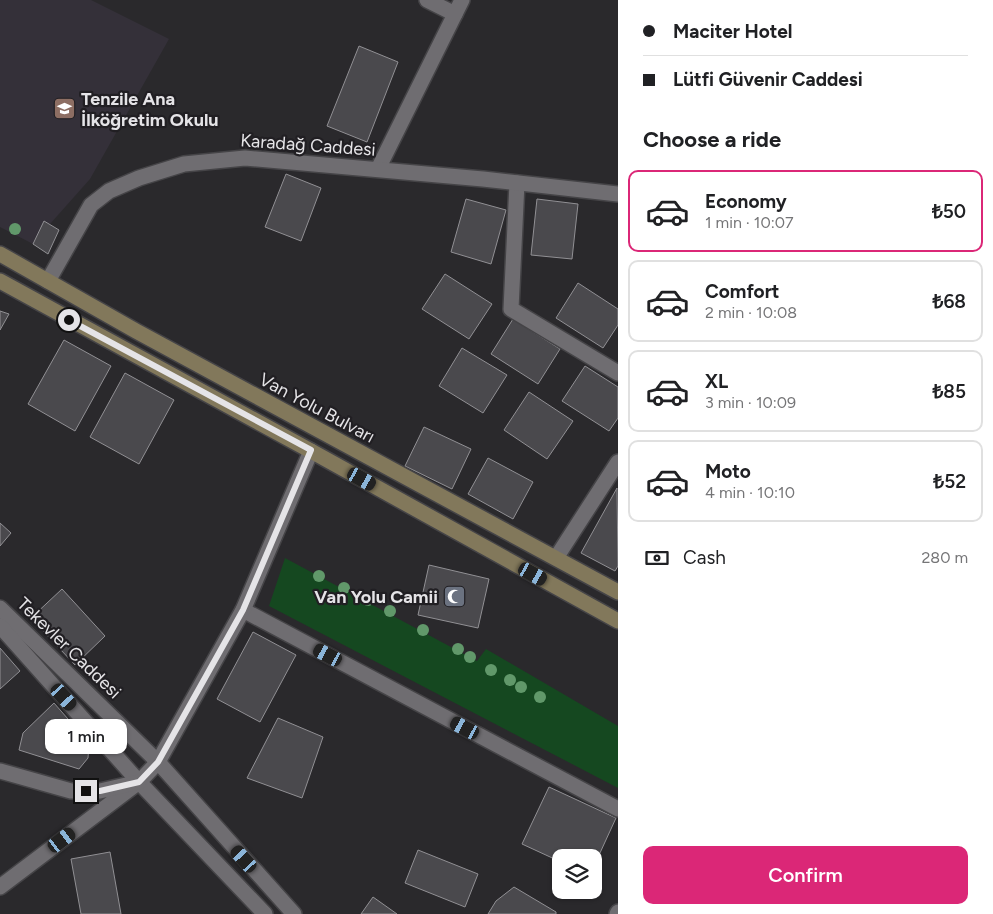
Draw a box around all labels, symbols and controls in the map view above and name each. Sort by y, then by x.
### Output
text: Maciter Hotel [673,20,792,43]
text: Lütfi Güvenir Caddesi [673,68,863,91]
place label: Tenzile Ana İlköğretim Okulu [81,88,219,131]
school or university icon: Tenzile Ana İlköğretim Okulu [53,97,77,121]
text: Choose a ride [643,126,781,153]
street label: Karadağ Caddesi [240,129,376,161]
icon: car [645,189,690,234]
text: Economy [705,190,787,213]
text: ₺50 [932,200,966,223]
text: 1 min · 10:07 [705,213,794,232]
icon: car [645,279,690,324]
text: Comfort [705,280,780,303]
text: ₺68 [933,290,966,313]
text: 2 min · 10:08 [705,303,797,322]
route start [58,309,80,331]
street label: Van Yolu Bulvarı [255,368,379,448]
icon: car [645,369,690,414]
text: XL [705,370,728,393]
text: ₺85 [933,380,966,403]
text: 3 min · 10:09 [705,393,796,412]
icon: car [645,459,690,504]
text: Moto [705,460,751,483]
car [345,465,378,493]
text: ₺52 [933,470,966,493]
text: 4 min · 10:10 [705,483,795,502]
icon: cash [643,544,671,572]
text: Cash [683,546,726,569]
text: 280 m [921,548,968,567]
car [516,560,549,588]
mosque icon: Van Yolu Camii [442,585,466,609]
place label: Van Yolu Camii [314,586,438,608]
street label: Tekevler Caddesi [12,593,126,703]
car [311,641,344,669]
car [48,681,79,713]
car [448,714,481,742]
callout: 1 min [45,718,127,754]
text: 1 min [67,727,105,746]
route end [75,780,97,802]
car [45,825,78,855]
car [228,843,259,875]
button: Confirm [643,846,968,904]
map controls [552,849,602,899]
button: layers [552,849,602,899]

